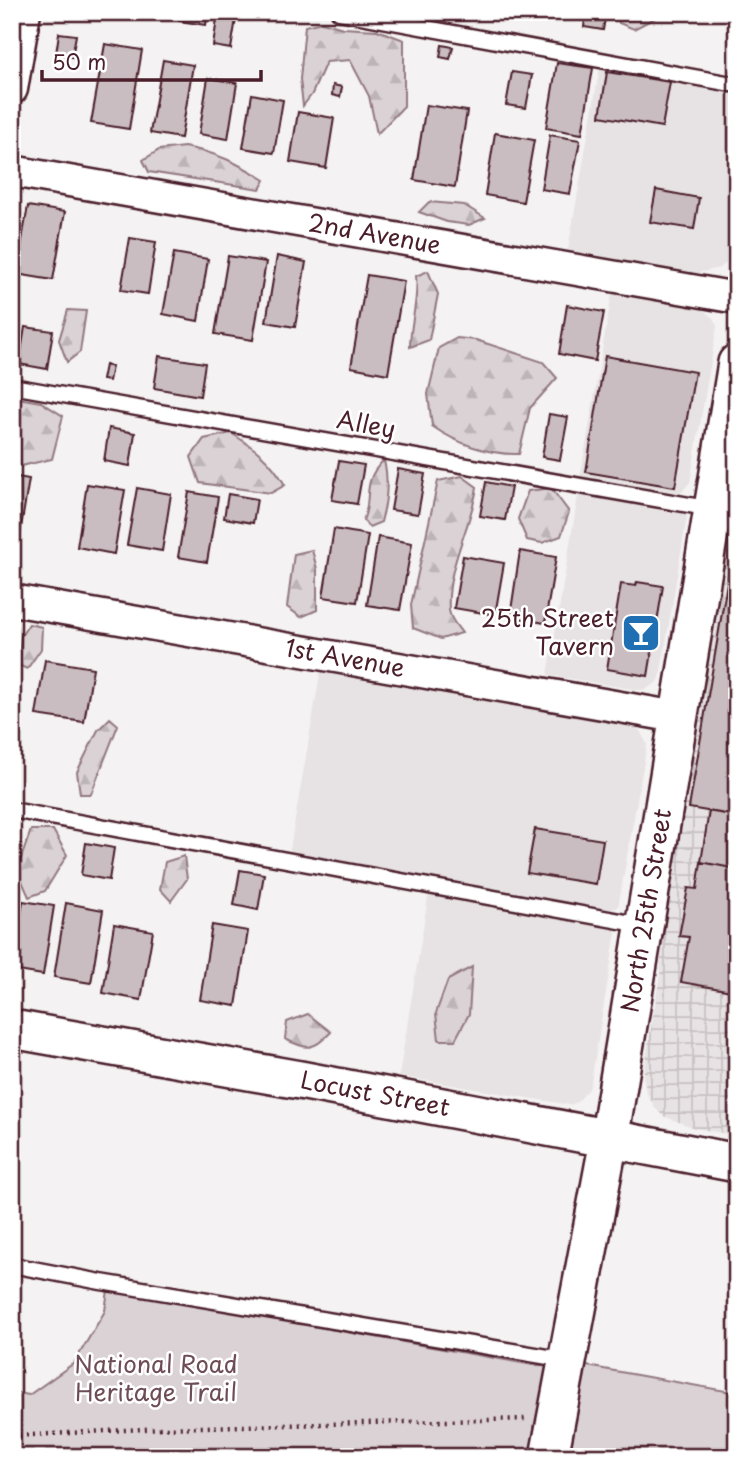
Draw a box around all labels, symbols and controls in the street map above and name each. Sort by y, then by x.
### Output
scale bar [42,38,261,82]
text: 50 m [52,45,106,77]
street label: 2nd Avenue [306,203,444,262]
street label: Alley [334,400,399,446]
place label: 25th Street Tavern [481,599,614,663]
bar icon: 25th Street Tavern [620,612,662,654]
street label: 1st Avenue [283,628,408,685]
street label: North 25th Street [610,805,679,1015]
street label: Locust Street [298,1061,453,1124]
park label: National Road Heritage Trail [74,1345,238,1409]

